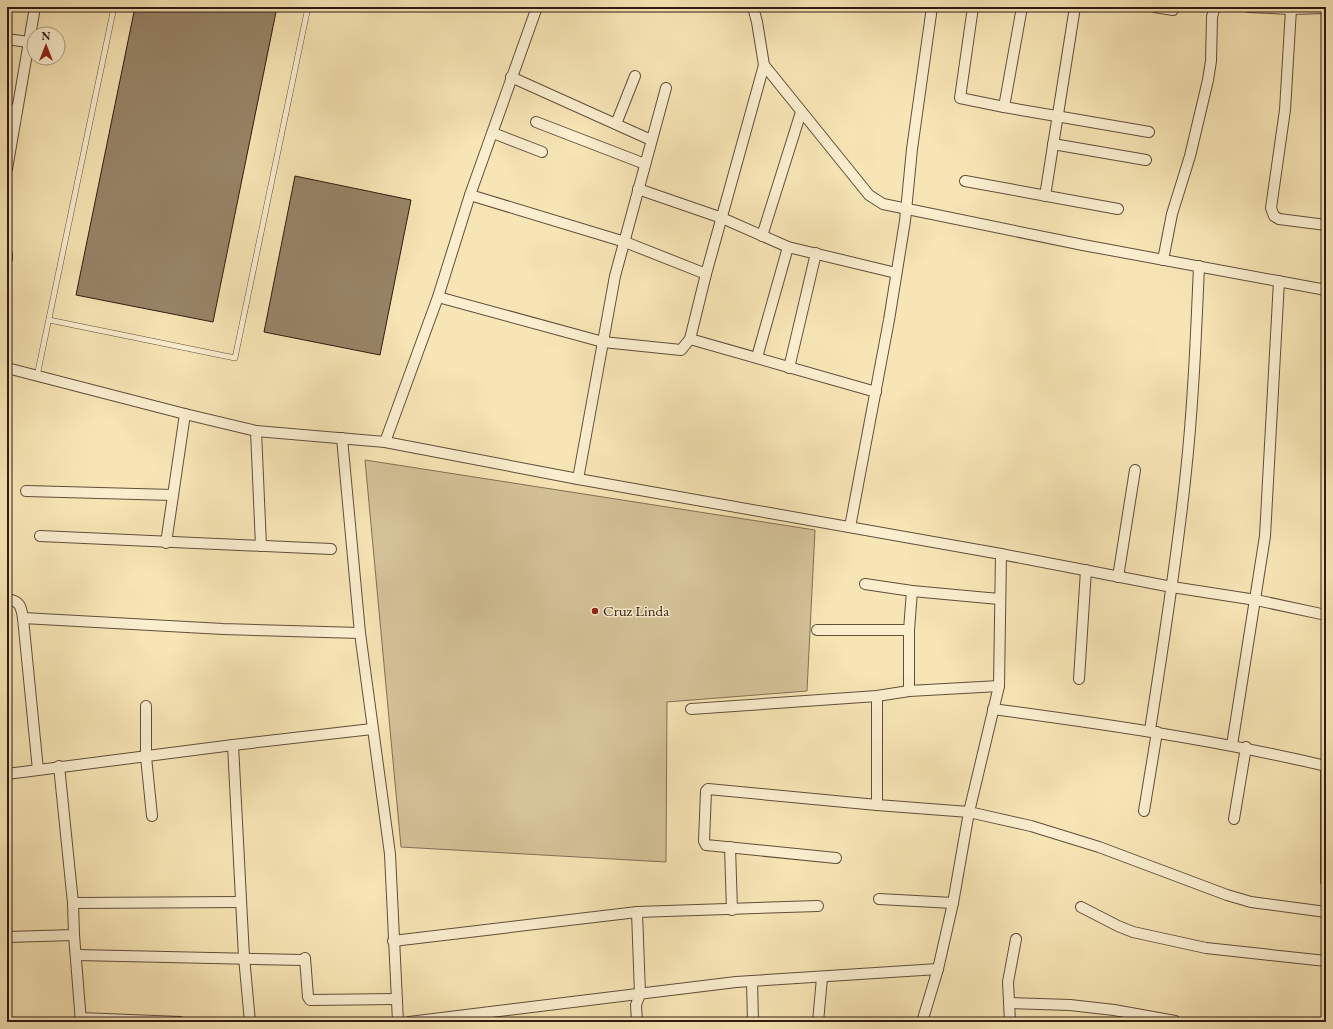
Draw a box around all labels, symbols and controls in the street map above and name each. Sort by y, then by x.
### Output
north arrow [26,26,66,66]
text: N [42,29,51,43]
place label: Cruz Linda [603,601,669,620]
marker: Cruz Linda [590,606,600,616]

